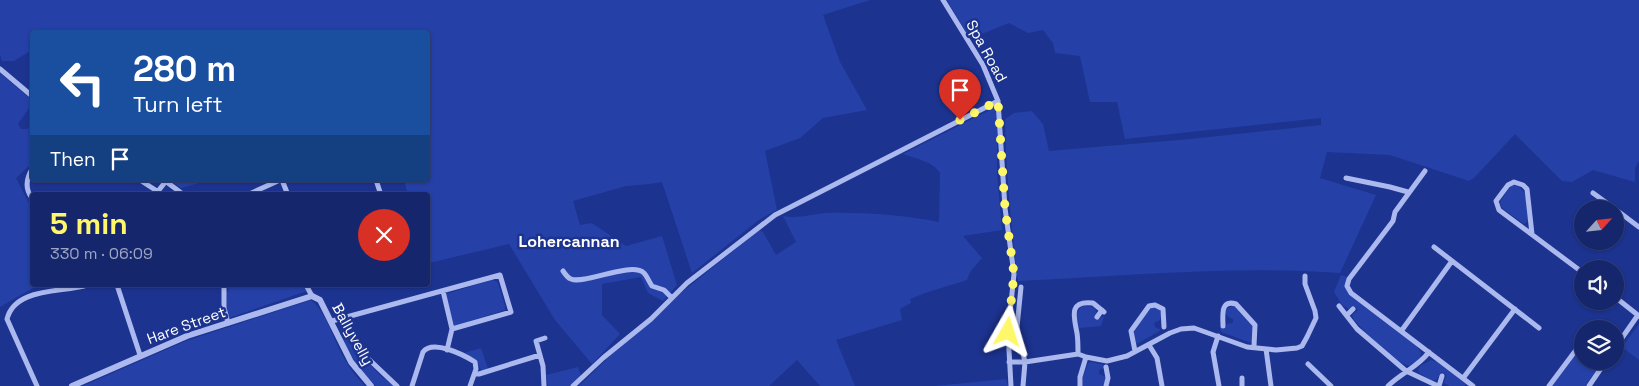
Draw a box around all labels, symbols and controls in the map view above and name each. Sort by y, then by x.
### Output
street label: Spa Road [962,17,1012,85]
text: 280 m [133,47,236,91]
icon: left [50,50,115,115]
pin [939,69,981,120]
icon: arrive [946,76,974,104]
text: Turn left [133,90,223,118]
icon: arrive [106,145,134,173]
text: Then [50,147,96,172]
north arrow [1574,200,1624,250]
map controls [1574,200,1624,370]
text: 5 min [50,204,128,243]
button: close [358,209,410,261]
district label: Lohercannan [518,231,620,252]
text: 330 m · 06:09 [50,243,153,264]
button: sound [1574,260,1624,310]
street label: Ballyvelly [328,300,378,368]
street label: Hare Street [144,302,228,348]
position arrow [981,305,1033,357]
button: layers [1574,320,1624,370]

